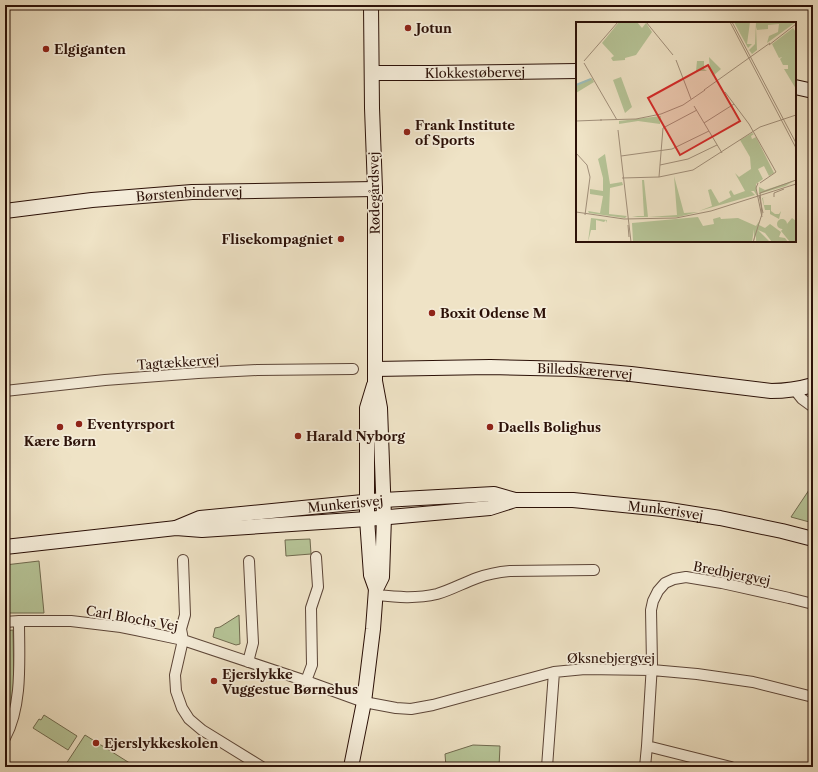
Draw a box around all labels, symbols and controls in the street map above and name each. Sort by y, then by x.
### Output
place label: Jotun [414,20,452,36]
inset map [576,22,796,242]
marker: Jotun [403,23,413,33]
place label: Elgiganten [54,41,126,57]
marker: Elgiganten [41,44,51,54]
street label: Klokkestøbervej [425,64,525,81]
place label: Frank Institute of Sports [415,117,515,148]
marker: Frank Institute of Sports [402,127,412,137]
street label: Rødegårdsvej [365,151,383,235]
street label: Børstenbindervej [135,183,242,204]
place label: Flisekompagniet [221,231,334,247]
marker: Flisekompagniet [336,234,346,244]
place label: Boxit Odense M [440,305,547,321]
marker: Boxit Odense M [427,308,437,318]
street label: Tagtækkervej [136,351,220,373]
street label: Billedskærervej [537,360,633,382]
place label: Eventyrsport [87,416,176,432]
marker: Eventyrsport [74,419,84,429]
place label: Daells Bolighus [498,419,601,435]
marker: Kære Børn [55,422,65,432]
marker: Daells Bolighus [485,422,495,432]
place label: Harald Nyborg [306,428,406,444]
marker: Harald Nyborg [293,431,303,441]
place label: Kære Børn [24,433,96,449]
street label: Munkerisvej [307,492,384,515]
street label: Munkerisvej [627,498,704,523]
street label: Bredbjergvej [692,558,772,588]
street label: Carl Blochs Vej [85,602,179,634]
street label: Øksnebjergvej [567,650,655,666]
place label: Ejerslykke Vuggestue Børnehus [221,666,358,697]
marker: Ejerslykke Vuggestue Børnehus [209,676,219,686]
place label: Ejerslykkeskolen [104,735,219,751]
marker: Ejerslykkeskolen [91,738,101,748]

